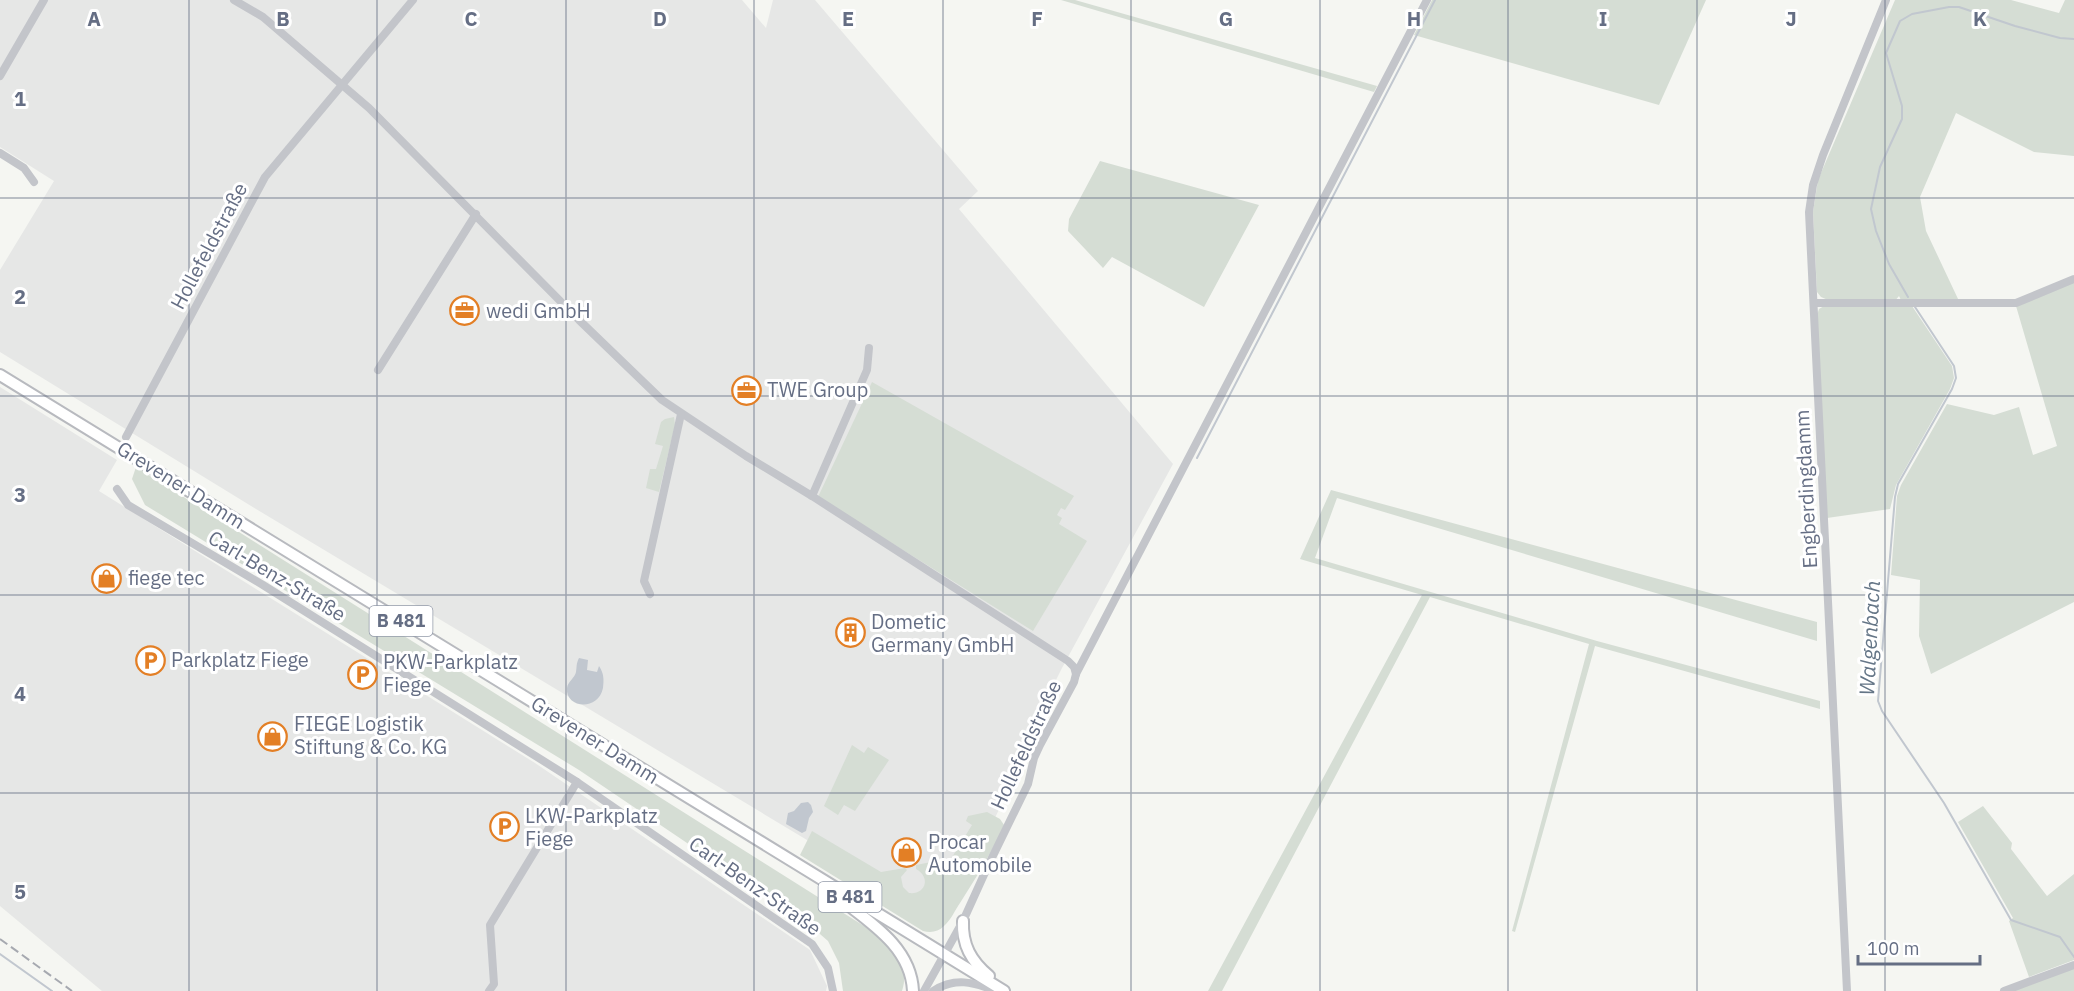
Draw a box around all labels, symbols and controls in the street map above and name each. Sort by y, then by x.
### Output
text: A [87,5,101,32]
text: B [276,5,290,32]
text: C [464,5,478,32]
text: D [653,5,667,32]
text: E [842,5,854,32]
text: F [1031,5,1043,32]
text: G [1219,5,1233,32]
text: H [1407,5,1421,32]
text: I [1599,5,1607,32]
text: J [1785,5,1797,32]
text: K [1973,5,1987,32]
text: 1 [14,85,26,112]
street label: Hollefeldstraße [164,178,253,314]
text: 2 [14,283,26,310]
office icon: wedi GmbH [449,295,481,327]
place label: wedi GmbH [486,297,591,324]
office icon: TWE Group [730,374,762,406]
place label: TWE Group [767,376,868,403]
street label: Engberdingdamm [1788,409,1823,569]
street label: Grevener Damm [112,434,250,535]
text: 3 [14,481,26,508]
street label: Carl-Benz-Straße [203,524,351,627]
shop icon: fiege tec [91,562,123,594]
place label: fiege tec [128,564,204,591]
water label: Walgenbach [1852,580,1886,696]
road number: B 481 [370,606,432,636]
place label: Dometic Germany GmbH [871,608,1014,658]
building icon: Dometic Germany GmbH [834,617,866,649]
parking icon: Parkplatz Fiege [134,644,166,676]
place label: Parkplatz Fiege [171,646,309,673]
place label: PKW-Parkplatz Fiege [383,648,518,698]
parking icon: PKW-Parkplatz Fiege [346,658,378,690]
street label: Hollefeldstraße [984,676,1067,814]
text: 4 [14,680,26,707]
street label: Grevener Damm [526,689,664,790]
place label: FIEGE Logistik Stiftung & Co. KG [294,710,447,760]
shop icon: FIEGE Logistik Stiftung & Co. KG [257,720,289,752]
place label: LKW-Parkplatz Fiege [525,802,658,852]
parking icon: LKW-Parkplatz Fiege [488,811,520,843]
place label: Procar Automobile [928,828,1032,878]
street label: Carl-Benz-Straße [684,830,827,941]
shop icon: Procar Automobile [891,837,923,869]
text: 5 [14,878,26,905]
road number: B 481 [818,882,882,912]
scale bar [1858,928,1980,966]
text: 100 m [1867,937,1919,960]

